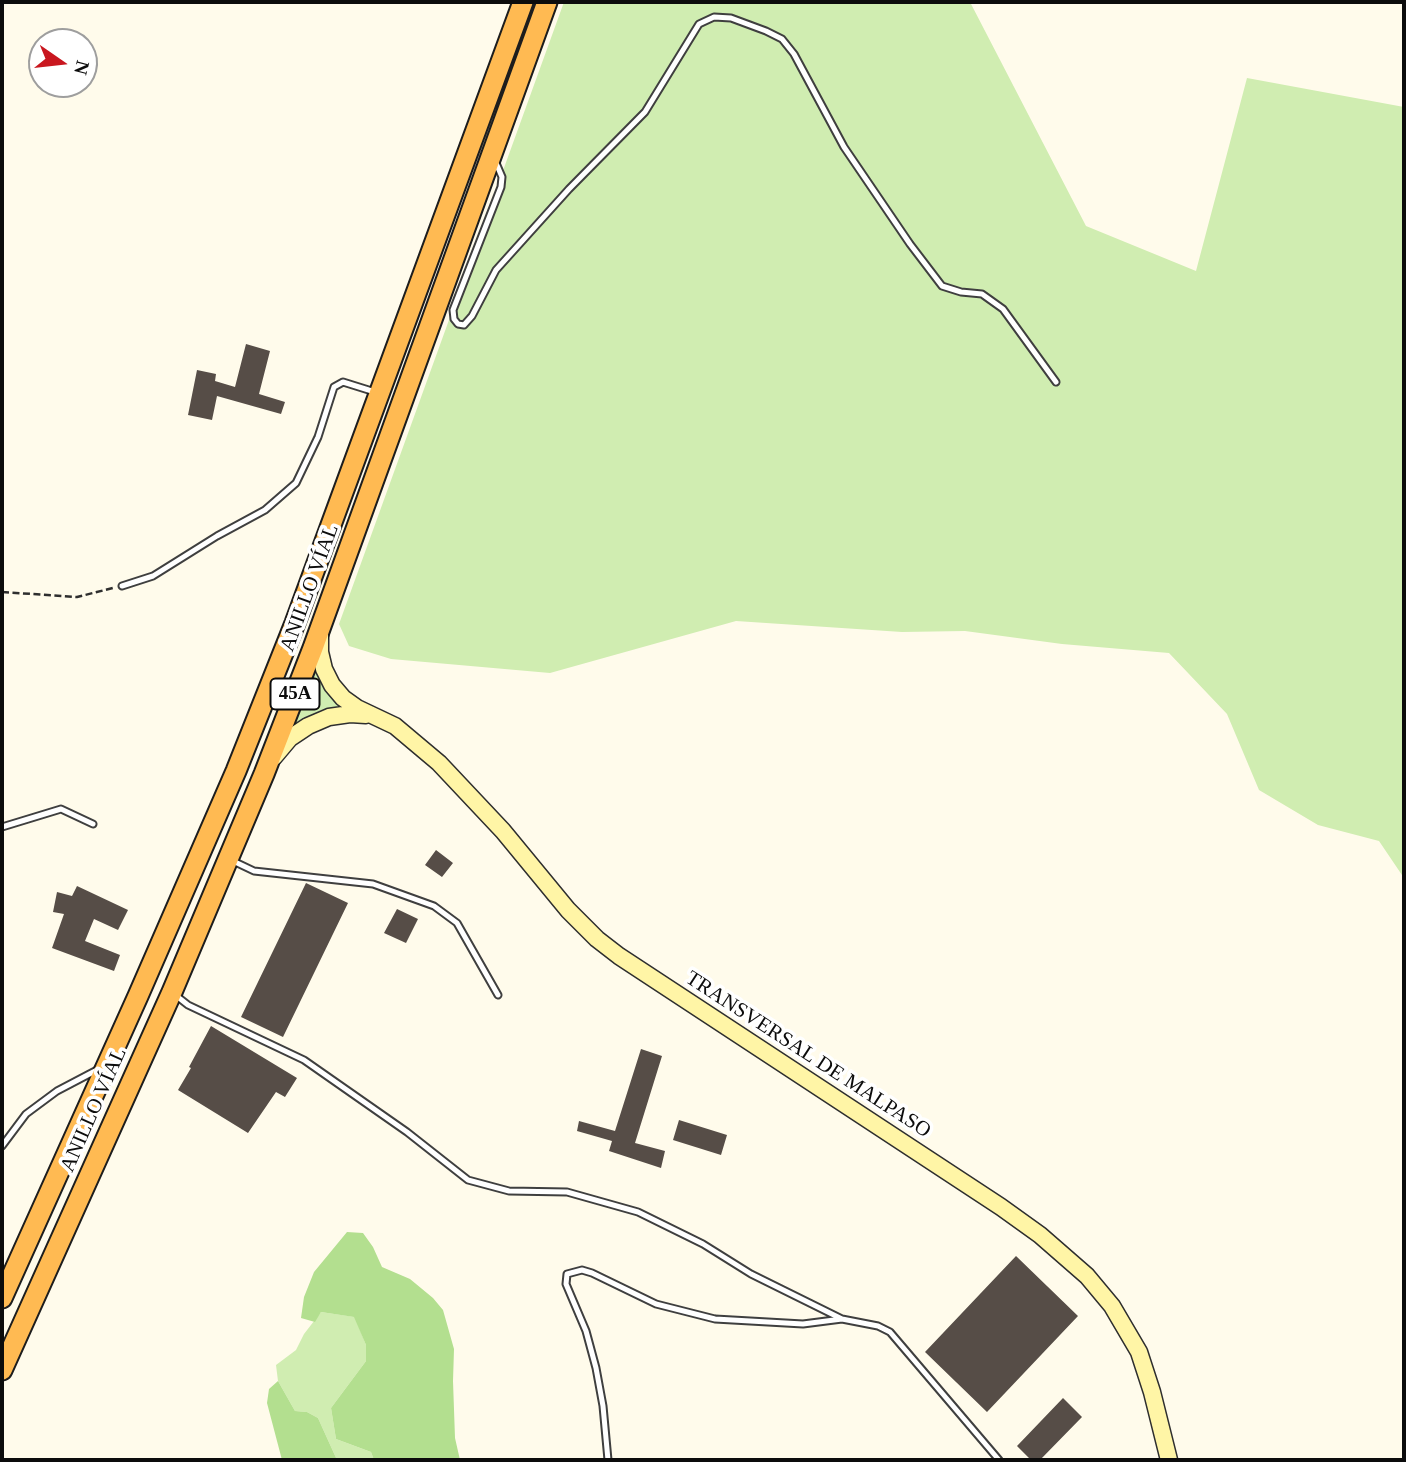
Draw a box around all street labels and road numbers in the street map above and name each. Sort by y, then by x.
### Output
street label: ANILLO VÍAL [275,521,345,655]
road number: 45A [270,678,320,709]
street label: TRANSVERSAL DE MALPASO [681,966,935,1144]
street label: ANILLO VÍAL [55,1044,133,1176]

